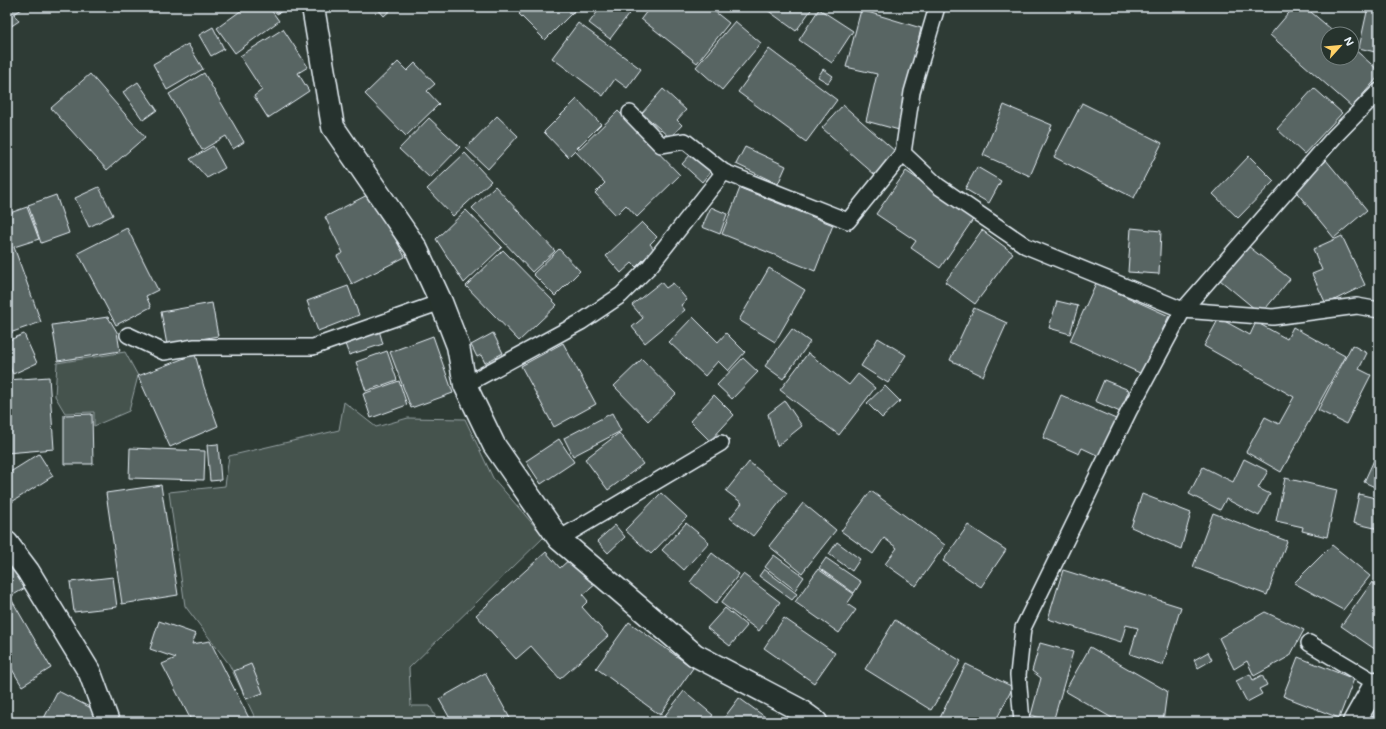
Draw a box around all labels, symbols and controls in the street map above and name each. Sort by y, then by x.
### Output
north arrow [1320,26,1360,66]
text: N [1341,34,1358,48]

